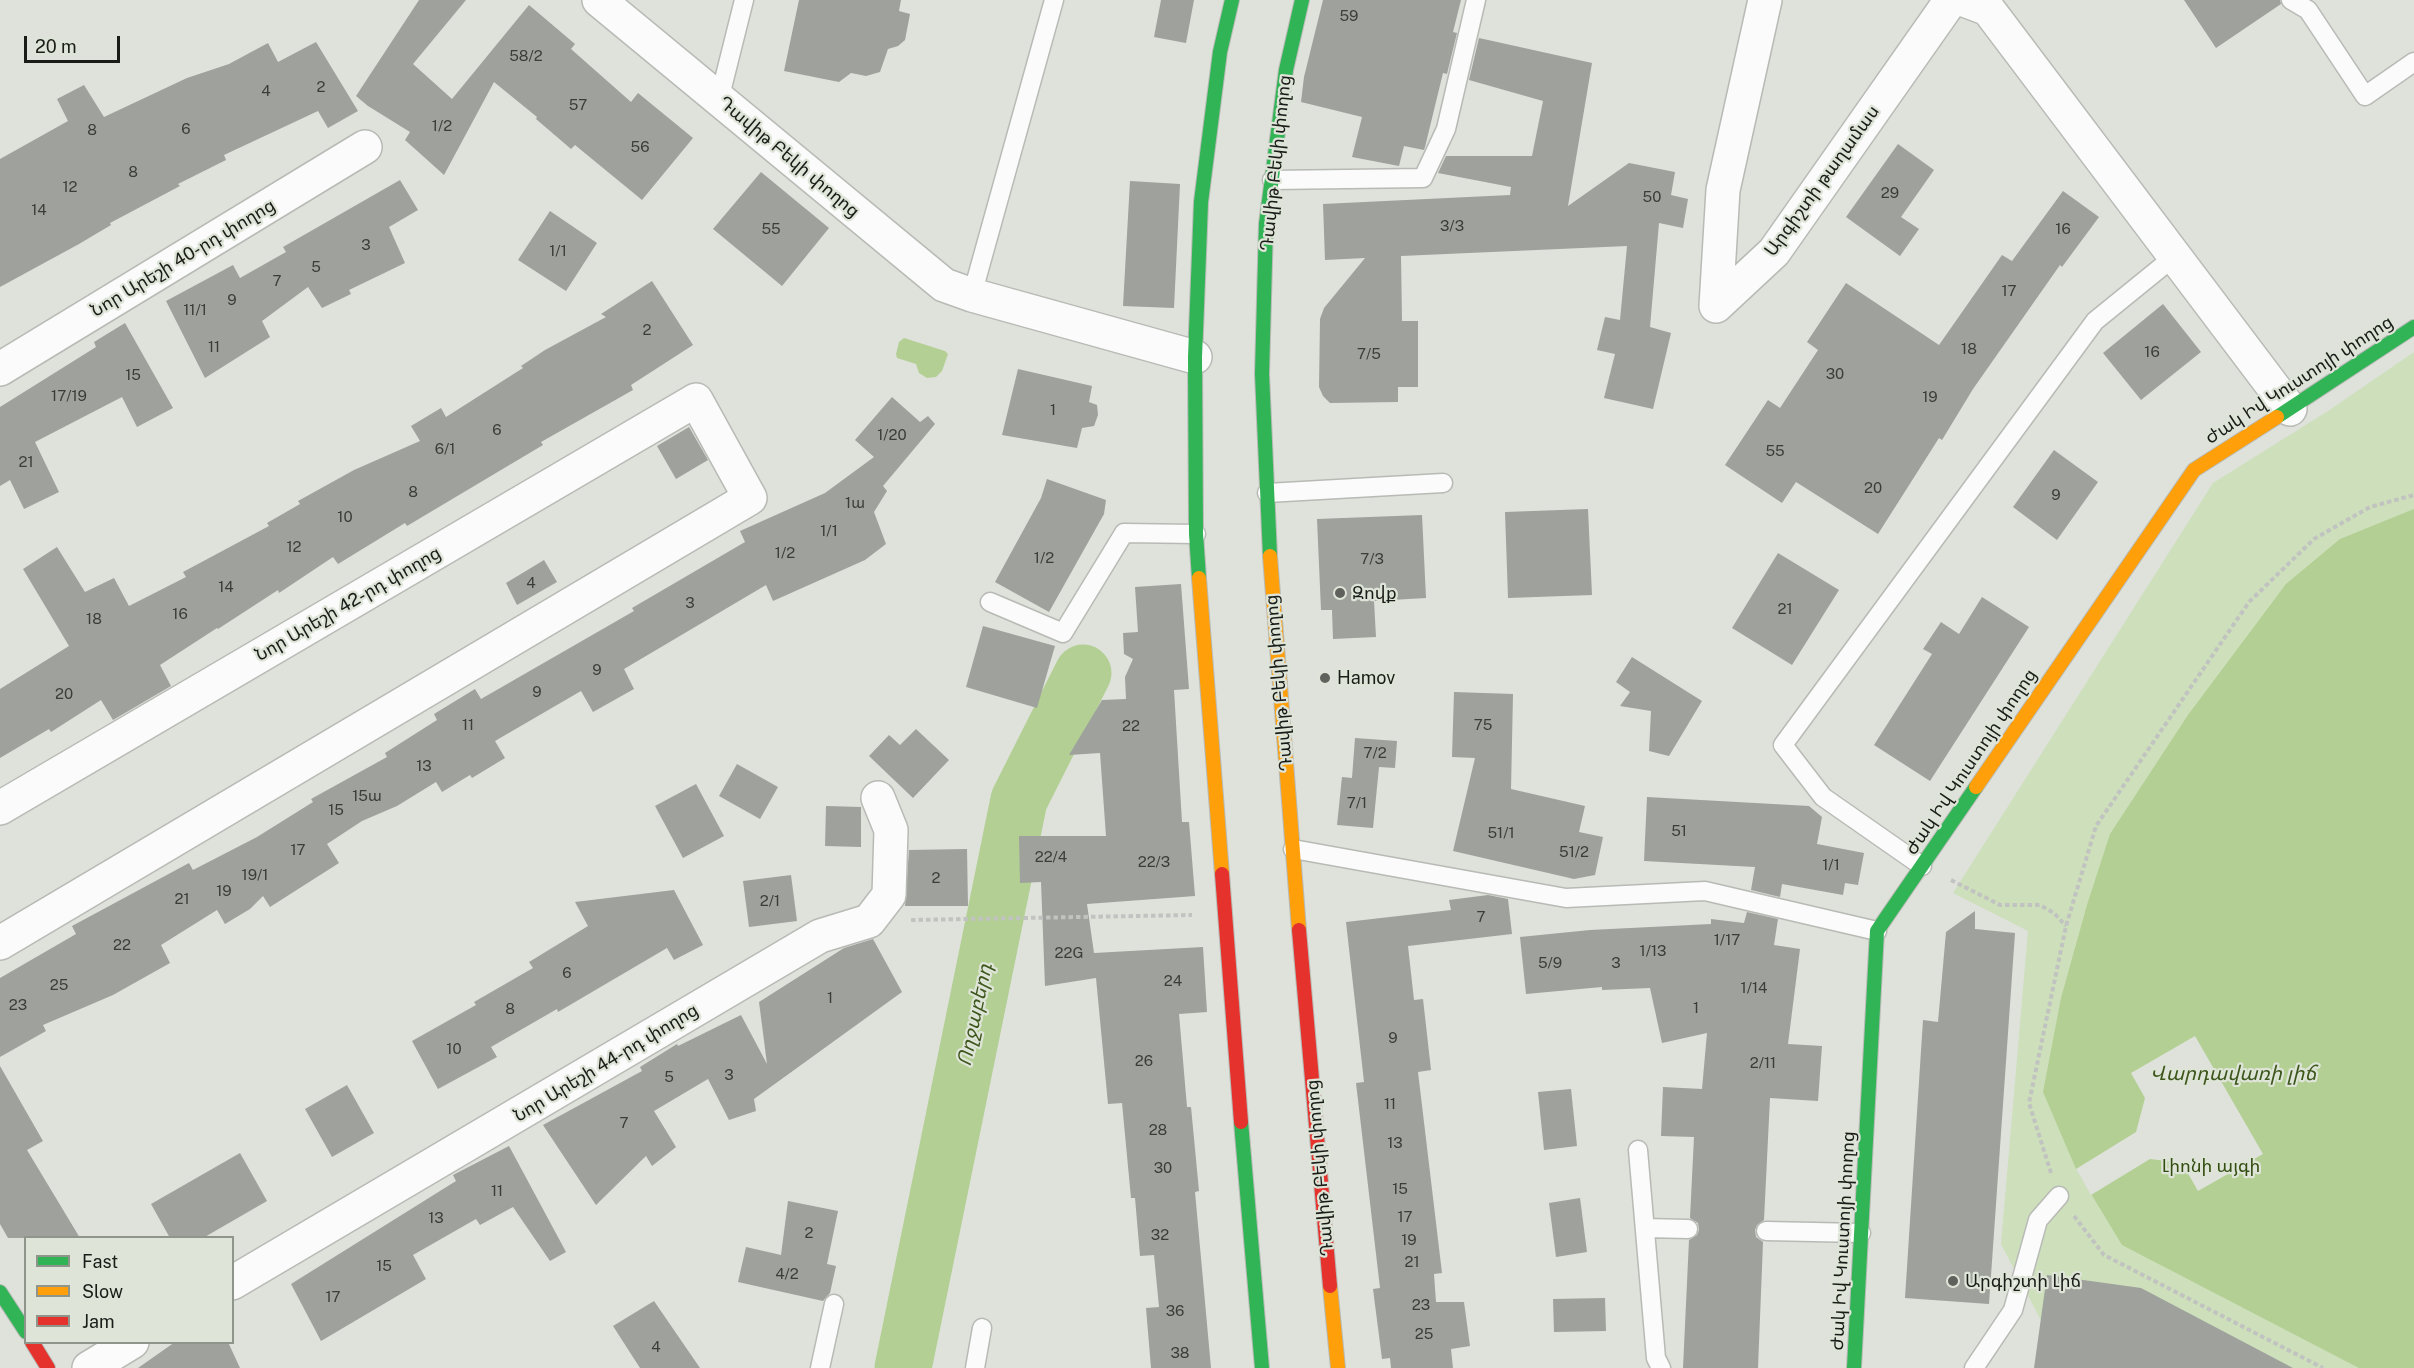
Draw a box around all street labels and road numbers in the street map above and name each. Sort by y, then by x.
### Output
street label: Դավիթ Բեկի փողոց [1256,74,1296,252]
street label: Դավիթ Բեկի փողոց [714,92,864,222]
street label: Արգիշտի թաղամաս [1760,101,1884,261]
street label: Նոր Արեշի 40-րդ փողոց [87,194,279,322]
street label: Ժակ Իվ Կուստոյի փողոց [2201,311,2397,449]
street label: Նոր Արեշի 42-րդ փողոց [251,542,445,666]
street label: Դավիթ Բեկի փողոց [1261,594,1297,772]
street label: Ժակ Իվ Կուստոյի փողոց [1901,665,2041,859]
street label: Նոր Արեշի 44-րդ փողոց [510,999,702,1127]
street label: Դավիթ Բեկի փողոց [1302,1079,1338,1257]
street label: Ժակ Իվ Կուստոյի փողոց [1826,1131,1860,1351]

